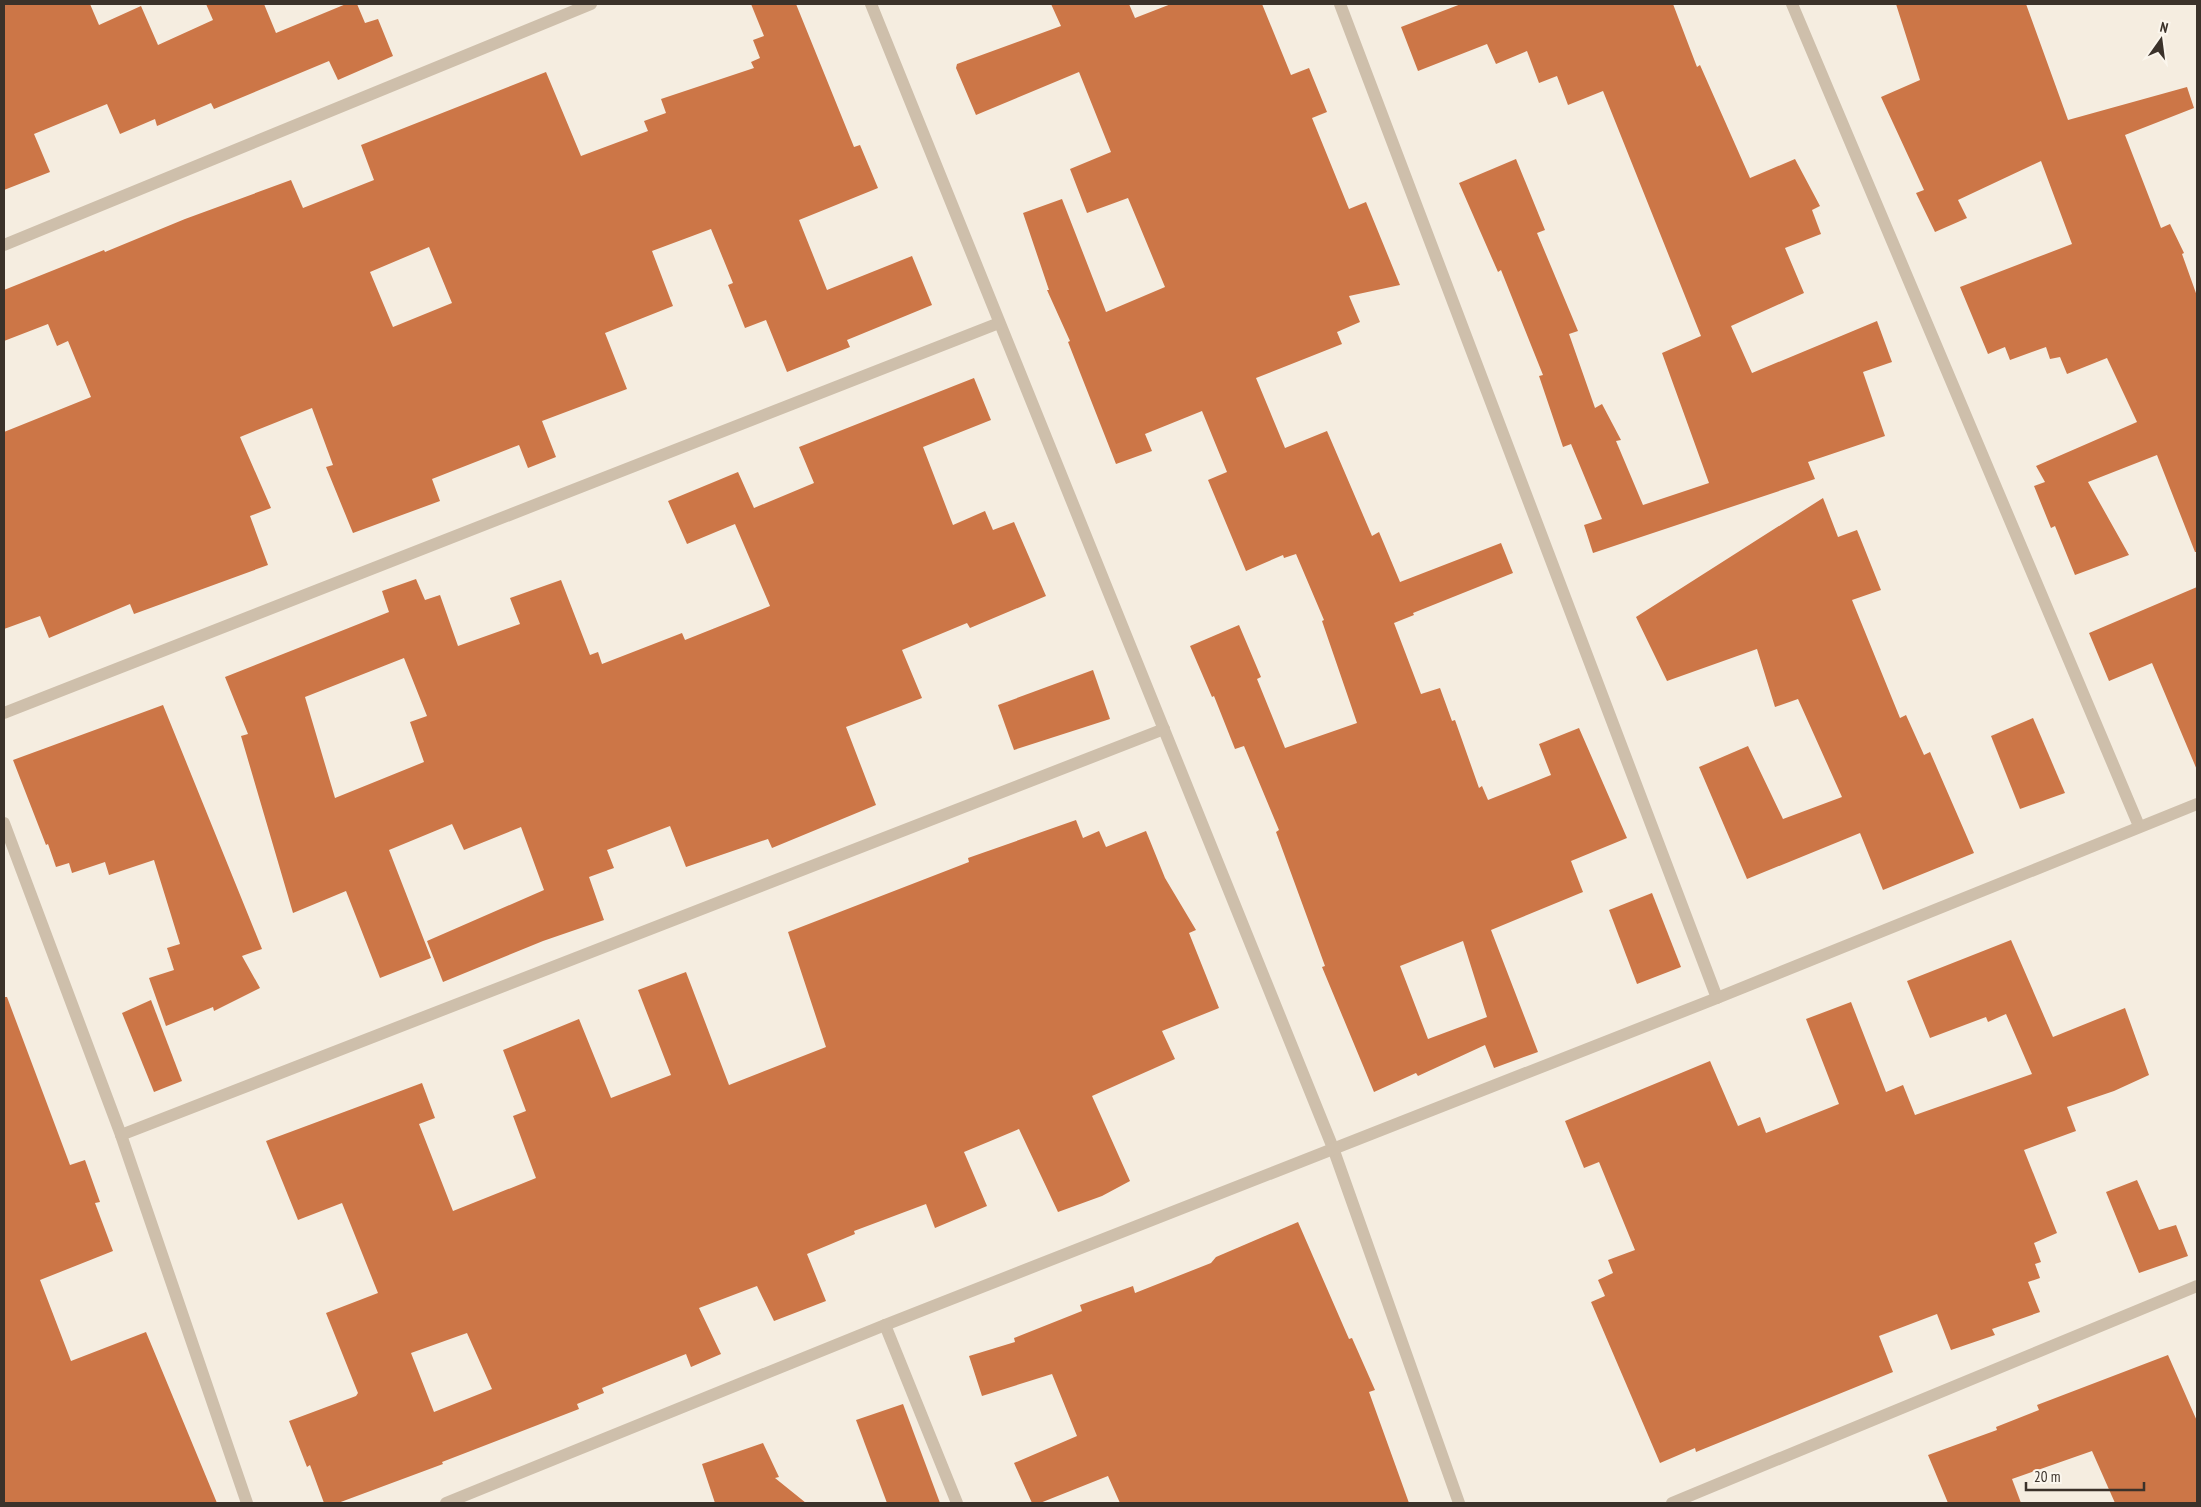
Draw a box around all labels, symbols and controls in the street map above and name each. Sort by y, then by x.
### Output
north arrow [2136,15,2186,65]
text: N [2158,18,2170,37]
scale bar [2026,1460,2144,1492]
text: 20 m [2034,1467,2060,1486]

